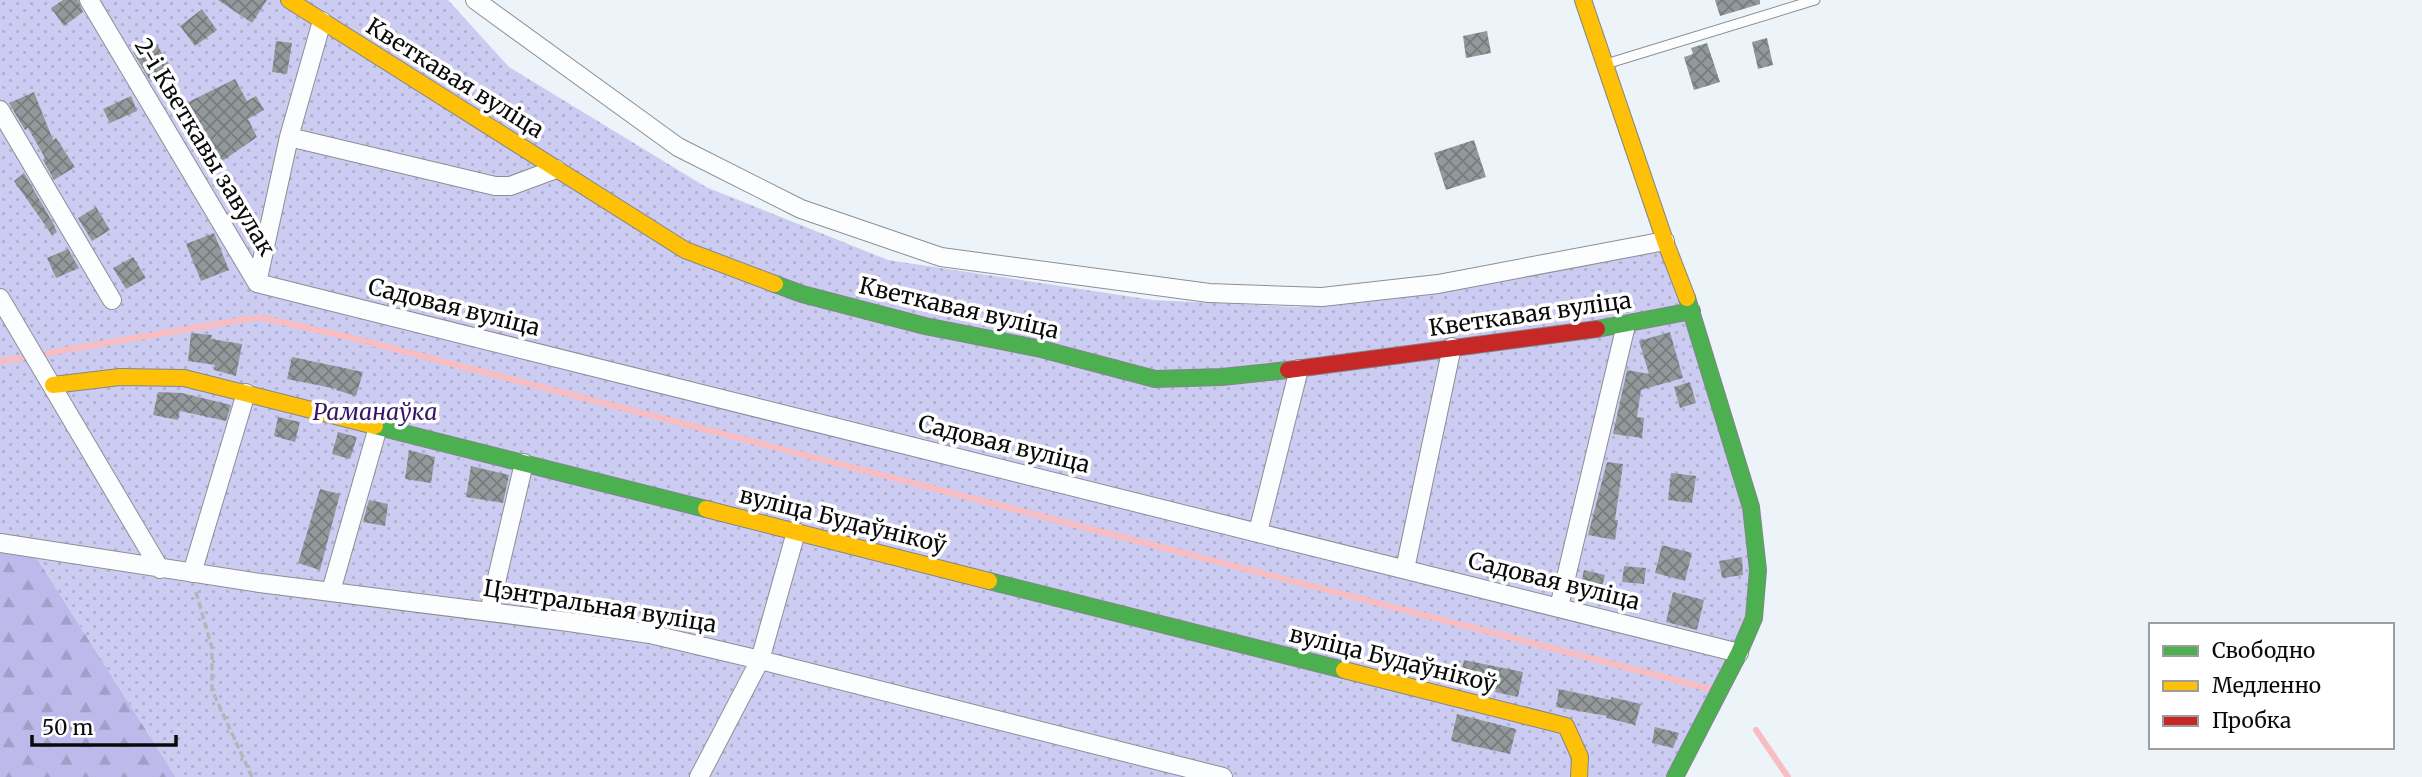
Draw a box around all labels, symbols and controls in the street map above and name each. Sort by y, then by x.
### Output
street label: Кветкавая вуліца [361,11,550,144]
street label: 2-і Кветкавы завулак [129,33,282,261]
street label: Кветкавая вуліца [856,270,1062,345]
street label: Садовая вуліца [365,271,543,342]
street label: Кветкавая вуліца [1427,285,1633,342]
park label: Раманаўка [313,397,437,426]
street label: Садовая вуліца [915,408,1093,479]
street label: вуліца Будаўнікоў [737,480,950,559]
street label: Садовая вуліца [1465,545,1643,616]
street label: Цэнтральная вуліца [481,573,719,638]
street label: вуліца Будаўнікоў [1287,619,1500,698]
legend [2149,623,2394,749]
text: Свободно [2212,637,2315,664]
text: Медленно [2212,672,2321,699]
scale bar [32,704,175,748]
text: Пробка [2212,707,2291,734]
text: 50 m [42,714,93,741]

